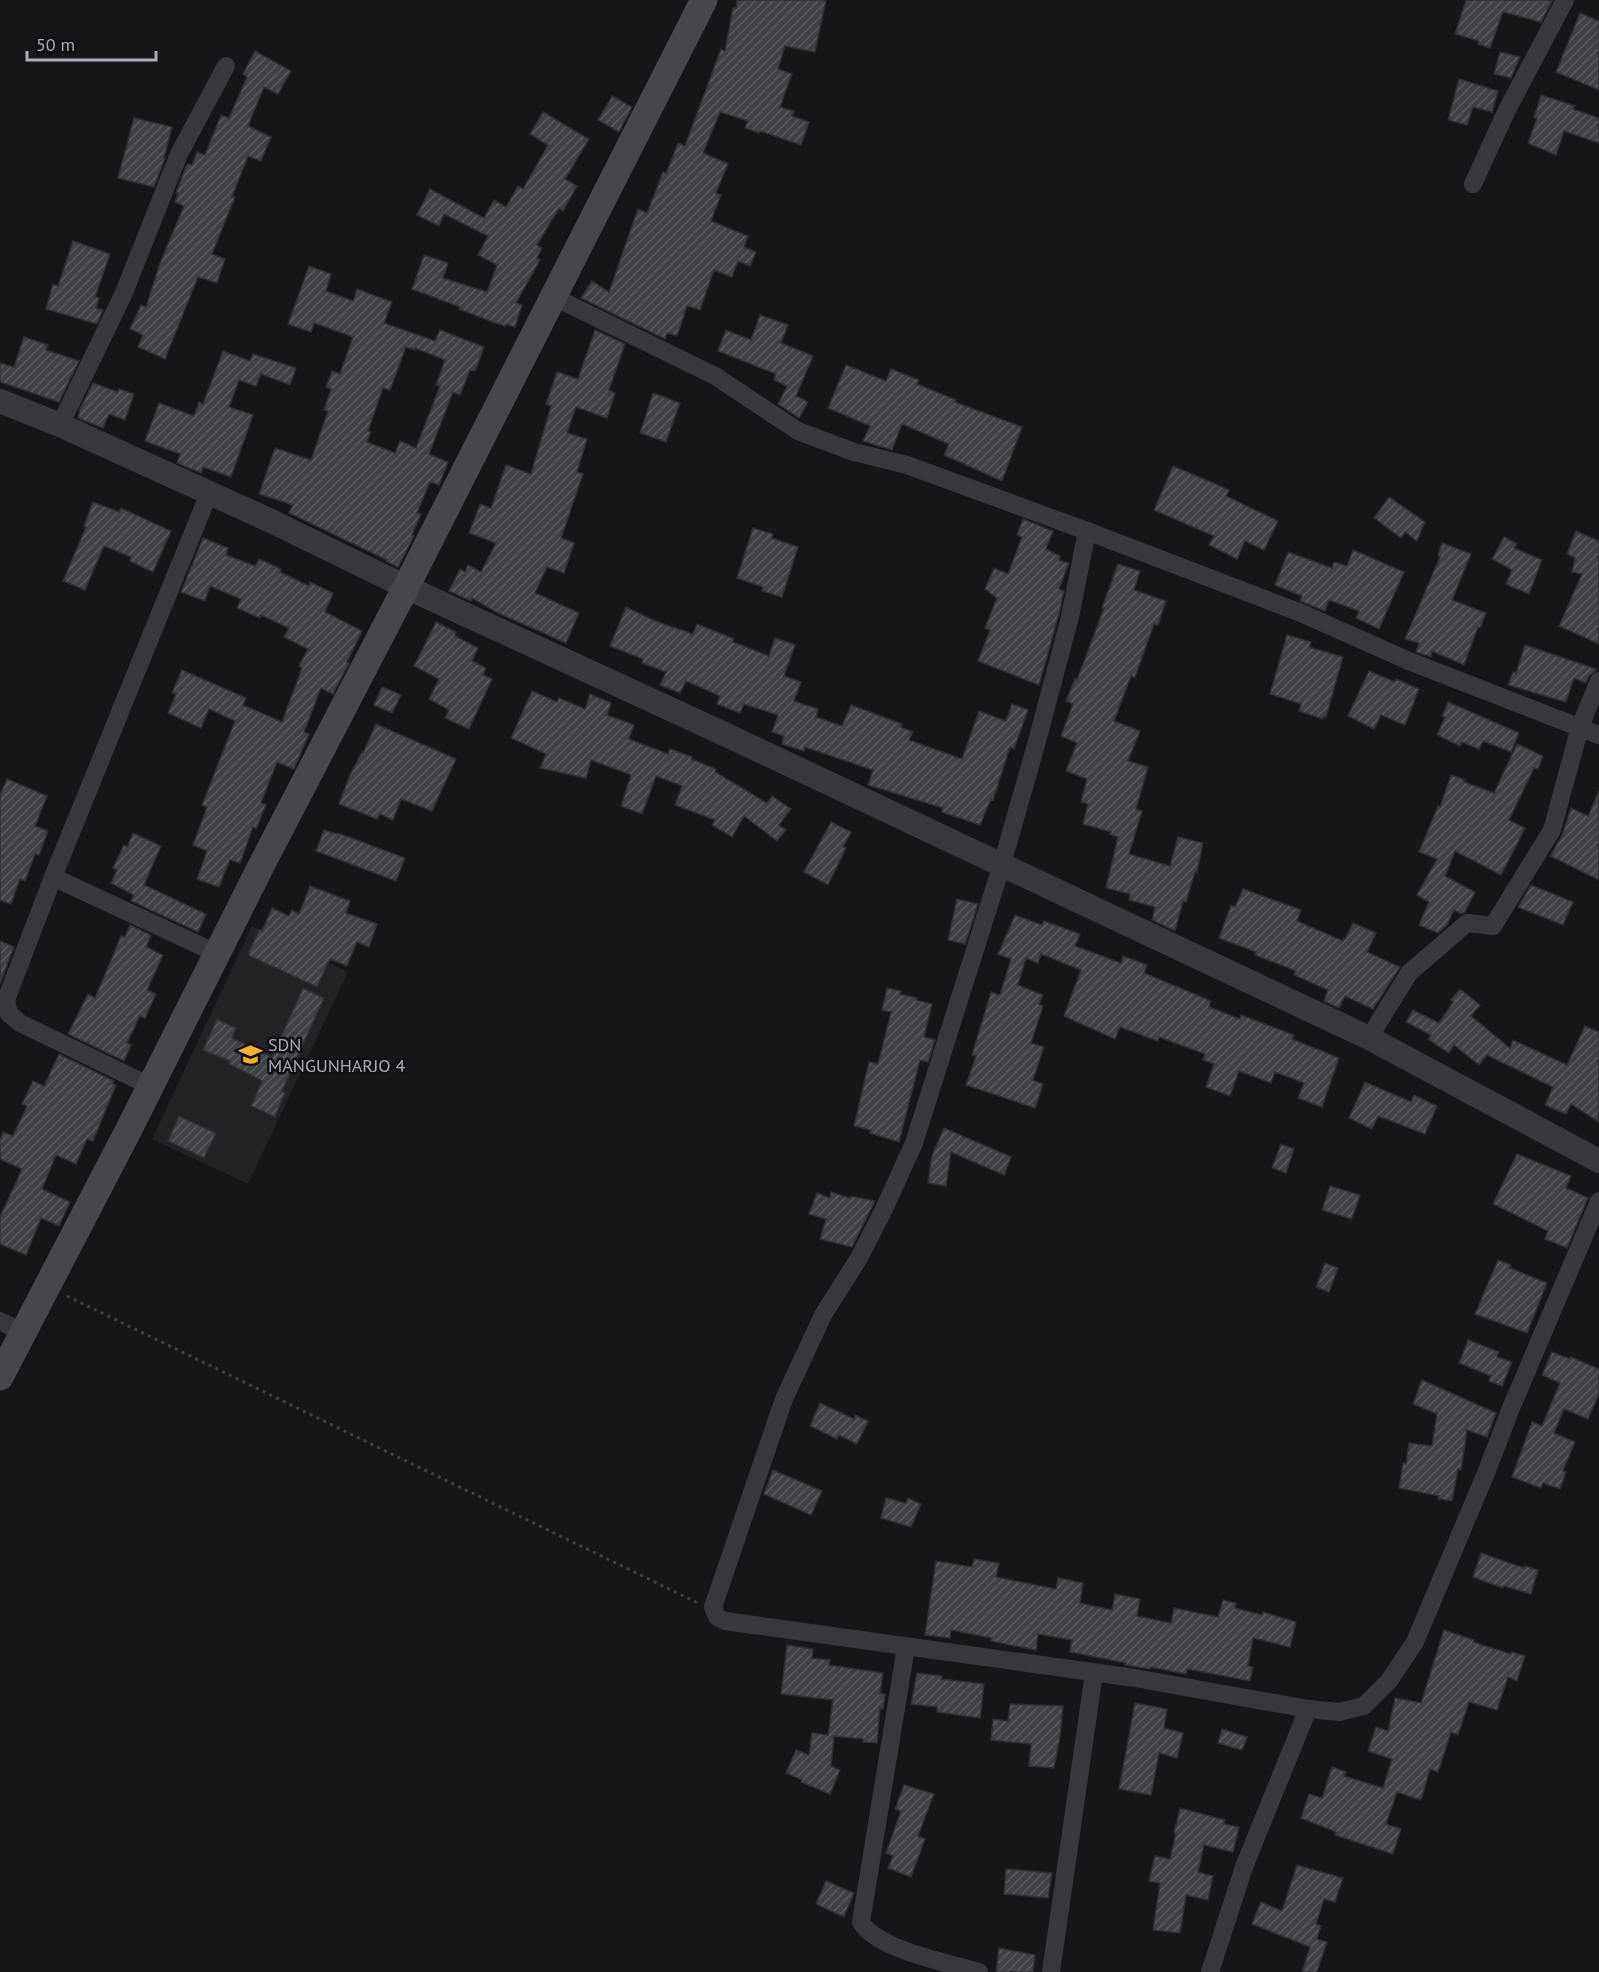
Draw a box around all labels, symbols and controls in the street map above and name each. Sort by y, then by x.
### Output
scale bar [27,24,156,62]
text: 50 m [36,33,75,56]
place label: SDN MANGUNHARJO 4 [268,1033,405,1077]
school or university icon: SDN MANGUNHARJO 4 [237,1042,263,1068]

